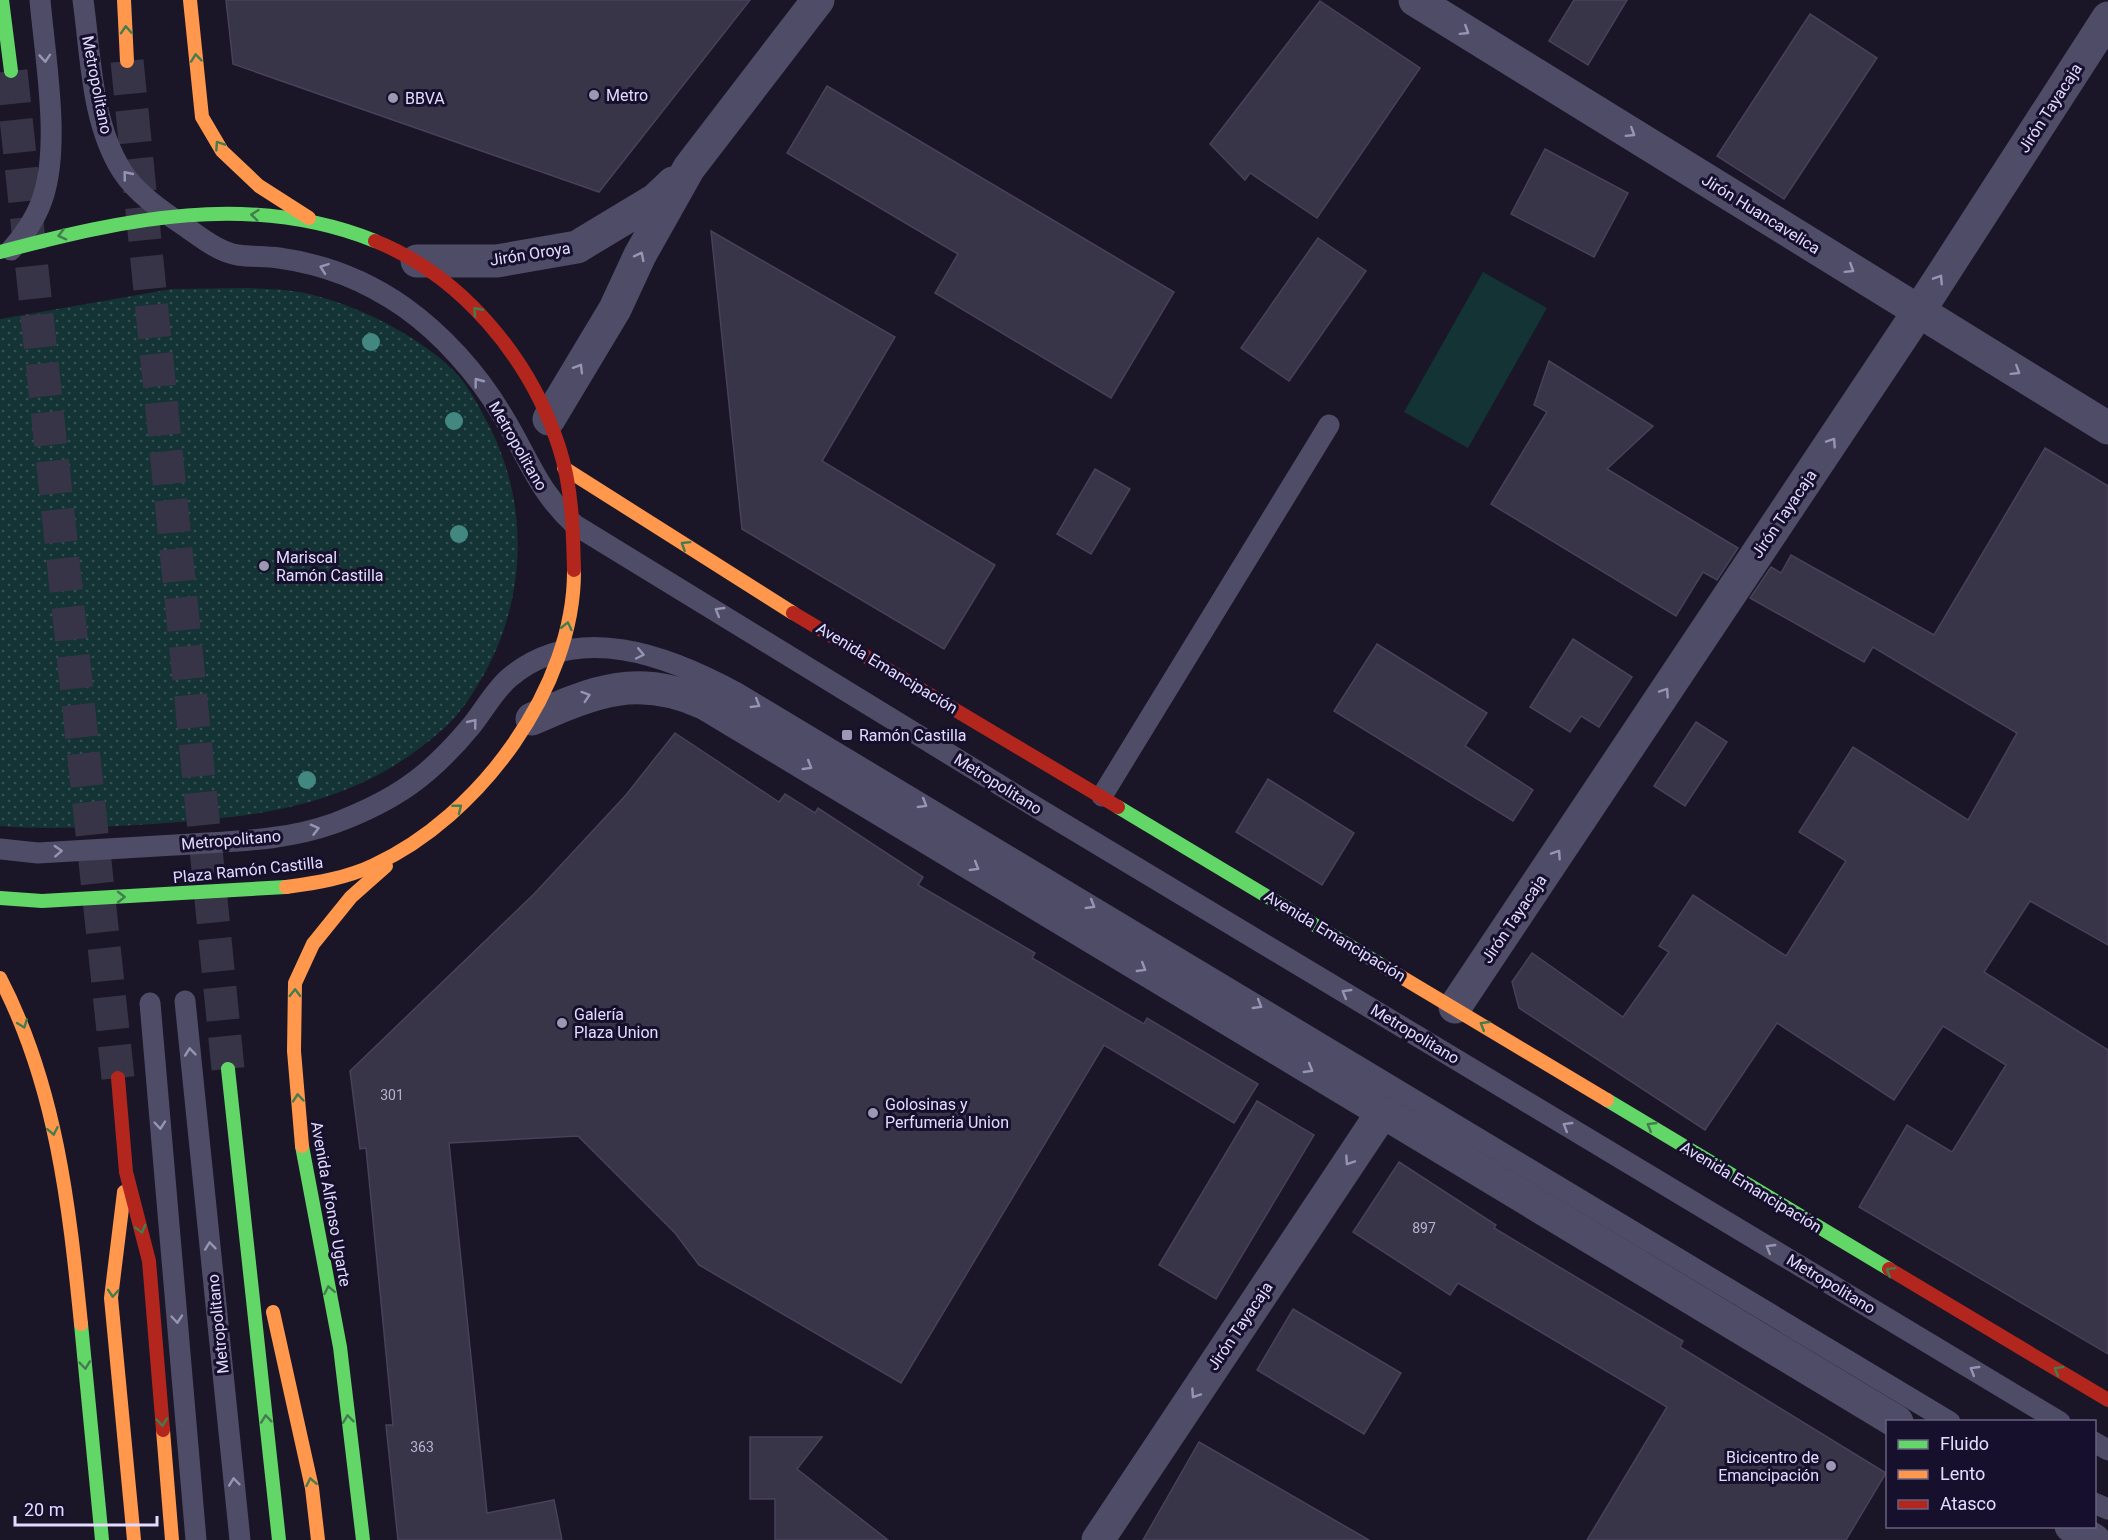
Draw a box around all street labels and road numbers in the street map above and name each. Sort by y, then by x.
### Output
street label: Metropolitano [78,34,116,136]
street label: Jirón Tayacaja [2014,60,2086,156]
street label: Jirón Huancavelica [1698,170,1824,258]
street label: Jirón Oroya [488,238,572,270]
street label: Metropolitano [485,398,551,494]
street label: Jirón Tayacaja [1747,466,1821,562]
street label: Avenida Emancipación [813,618,961,718]
street label: Metropolitano [951,749,1045,819]
street label: Metropolitano [180,826,282,854]
street label: Plaza Ramón Castilla [172,853,324,887]
street label: Jirón Tayacaja [1477,871,1551,967]
street label: Avenida Emancipación [1261,886,1409,986]
street label: Metropolitano [1367,1000,1463,1068]
street label: Avenida Alfonso Ugarte [307,1120,355,1288]
street label: Avenida Emancipación [1677,1137,1825,1237]
street label: Metropolitano [1783,1250,1879,1318]
street label: Metropolitano [203,1273,233,1375]
street label: Jirón Tayacaja [1203,1278,1277,1374]

